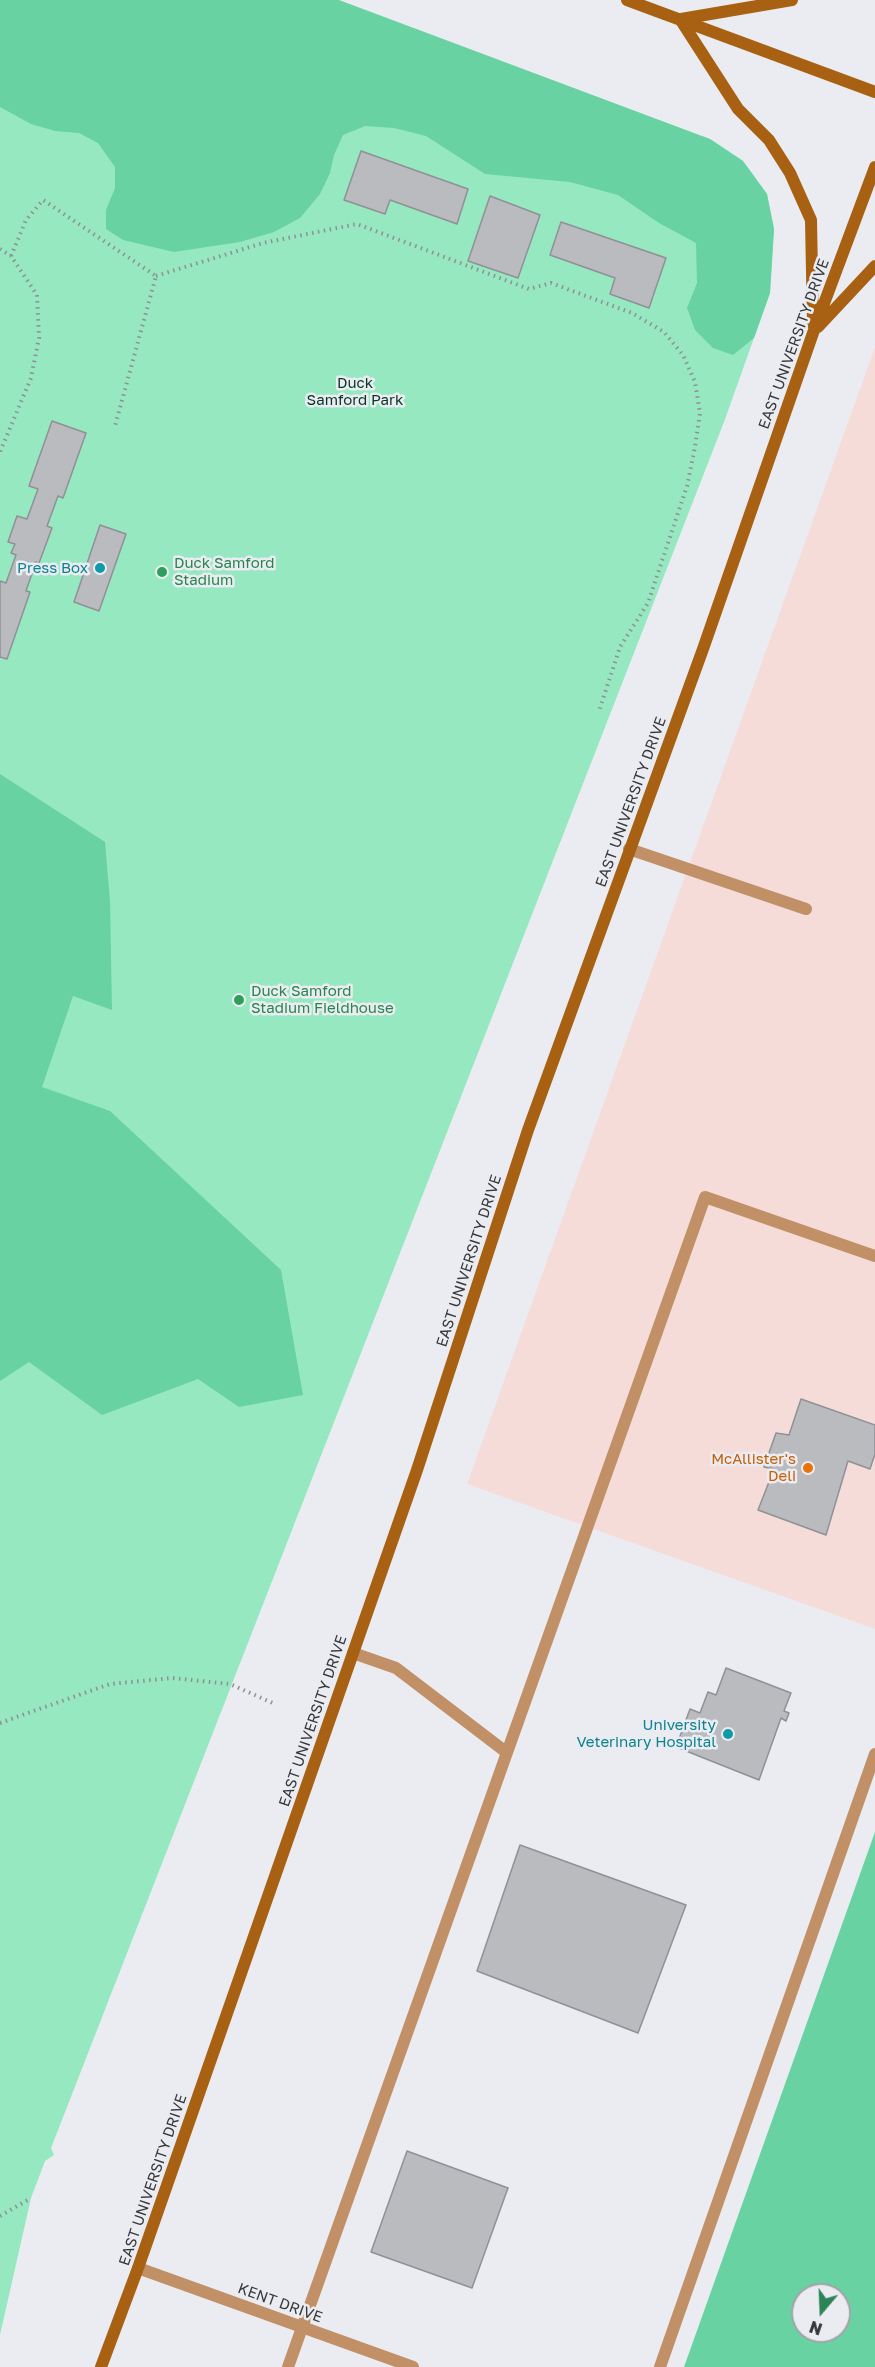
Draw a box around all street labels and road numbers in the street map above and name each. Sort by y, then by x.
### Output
street label: EAST UNIVERSITY DRIVE [755,256,833,432]
street label: EAST UNIVERSITY DRIVE [592,714,670,890]
street label: EAST UNIVERSITY DRIVE [433,1173,505,1349]
street label: EAST UNIVERSITY DRIVE [275,1633,351,1809]
street label: EAST UNIVERSITY DRIVE [115,2092,191,2268]
street label: KENT DRIVE [235,2279,325,2327]

